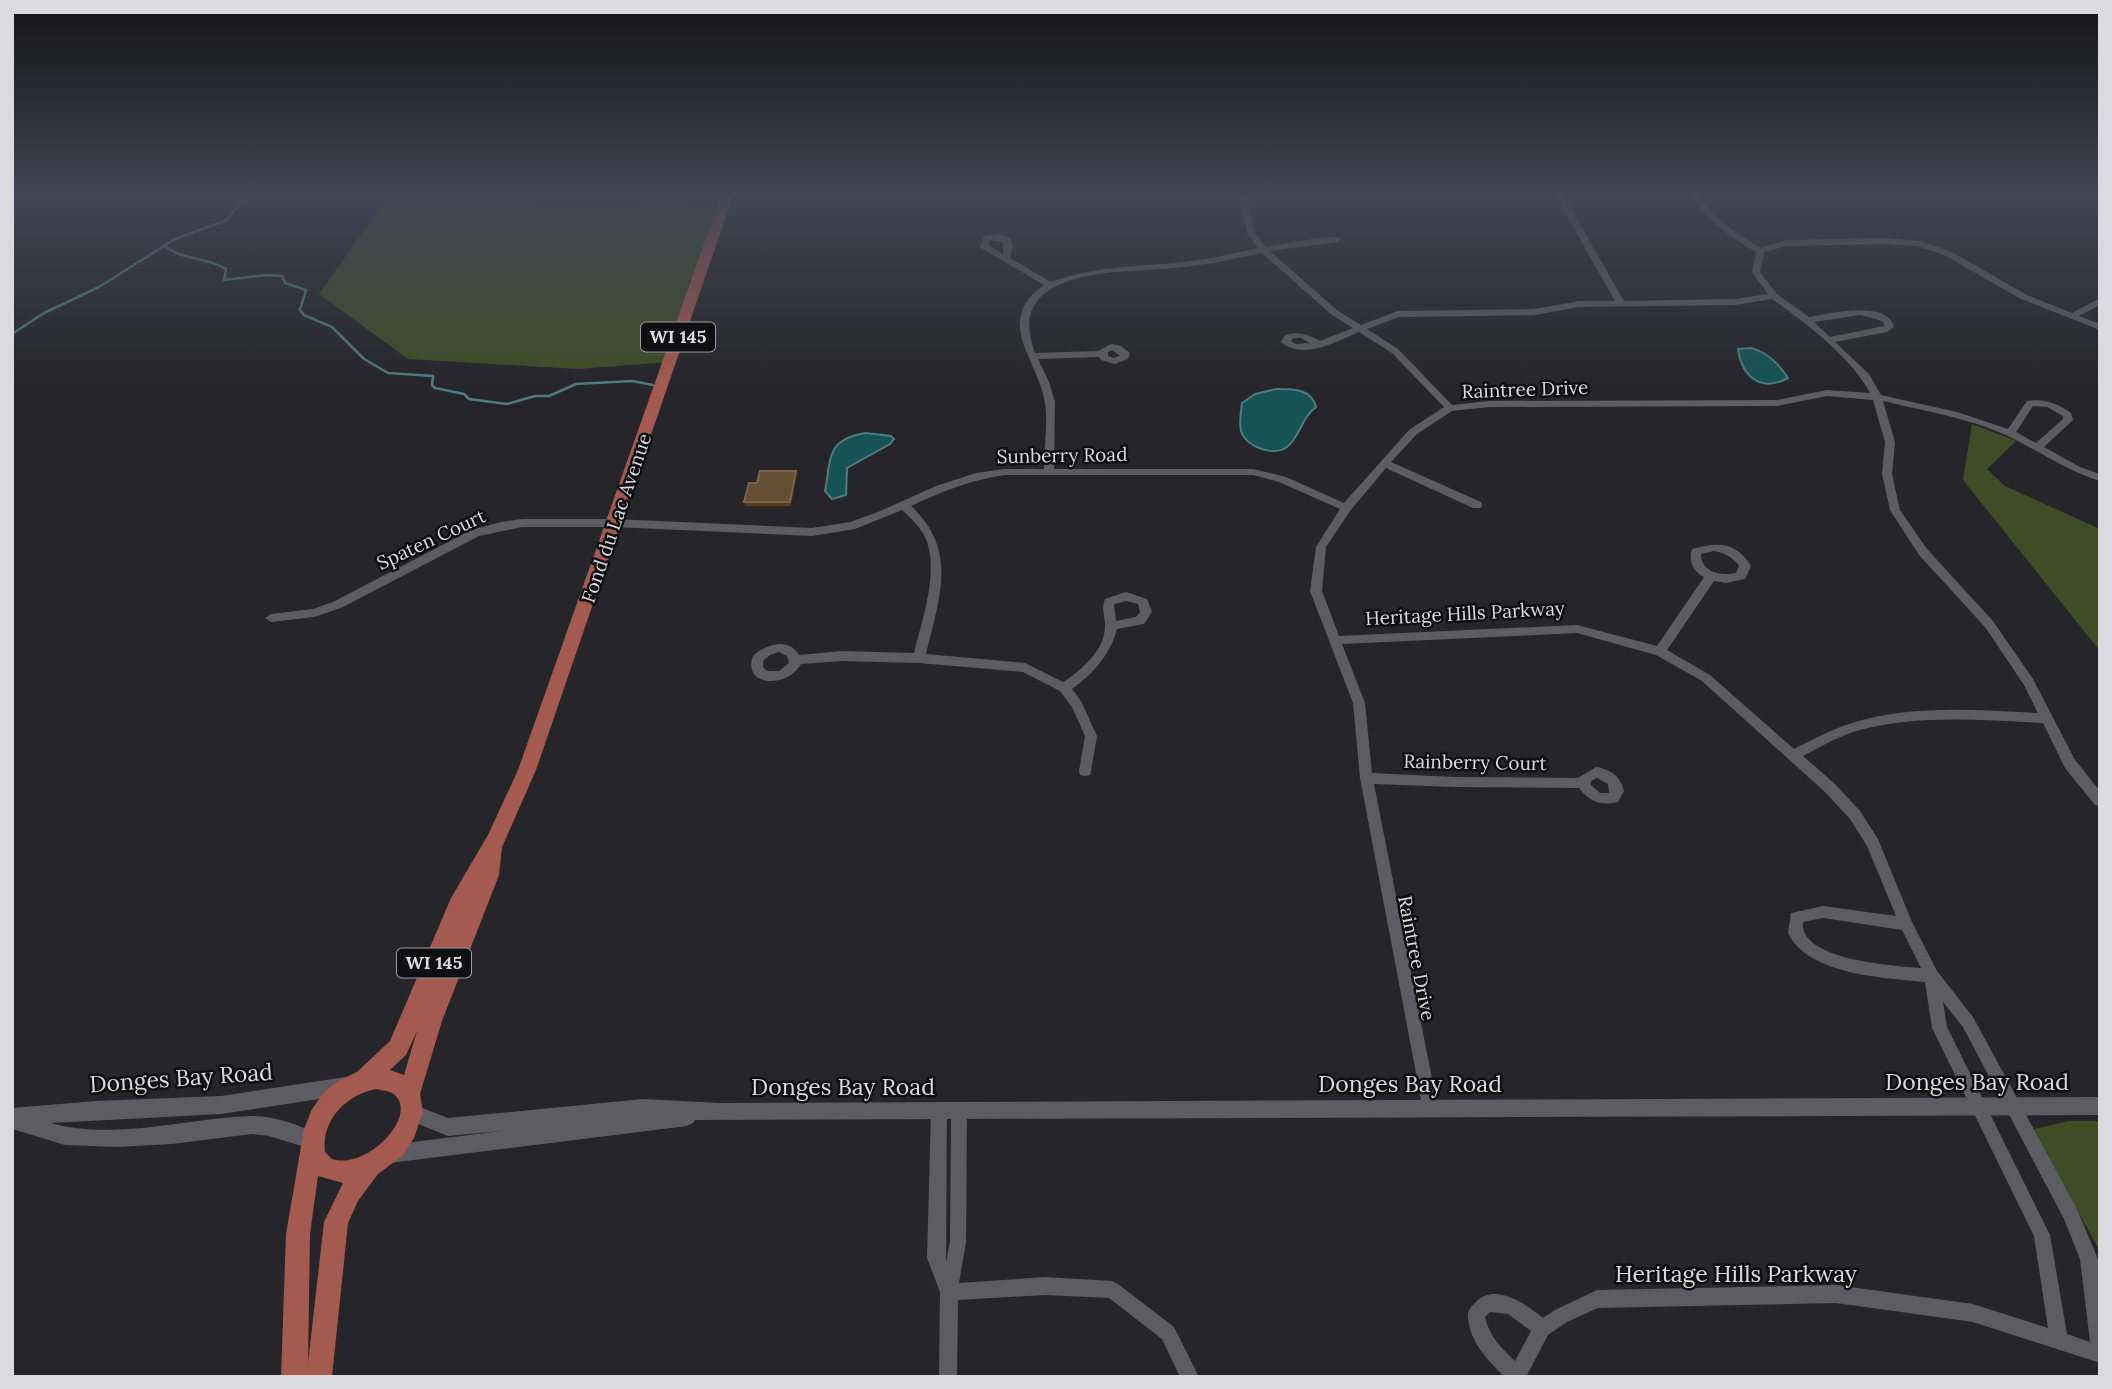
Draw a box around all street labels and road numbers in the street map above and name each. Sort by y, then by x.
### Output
road number: WI 145 [641,323,715,352]
street label: Raintree Drive [1461,375,1589,403]
street label: Fond du Lac Avenue [576,430,656,606]
street label: Sunberry Road [996,442,1128,468]
street label: Spaten Court [373,503,490,575]
street label: Heritage Hills Parkway [1365,596,1565,630]
street label: Rainberry Court [1403,749,1547,775]
street label: Raintree Drive [1393,893,1441,1023]
road number: WI 145 [397,948,471,978]
street label: Donges Bay Road [88,1057,274,1098]
street label: Donges Bay Road [1885,1067,2069,1096]
street label: Donges Bay Road [1318,1069,1502,1098]
street label: Donges Bay Road [751,1072,935,1101]
street label: Heritage Hills Parkway [1615,1259,1858,1288]

